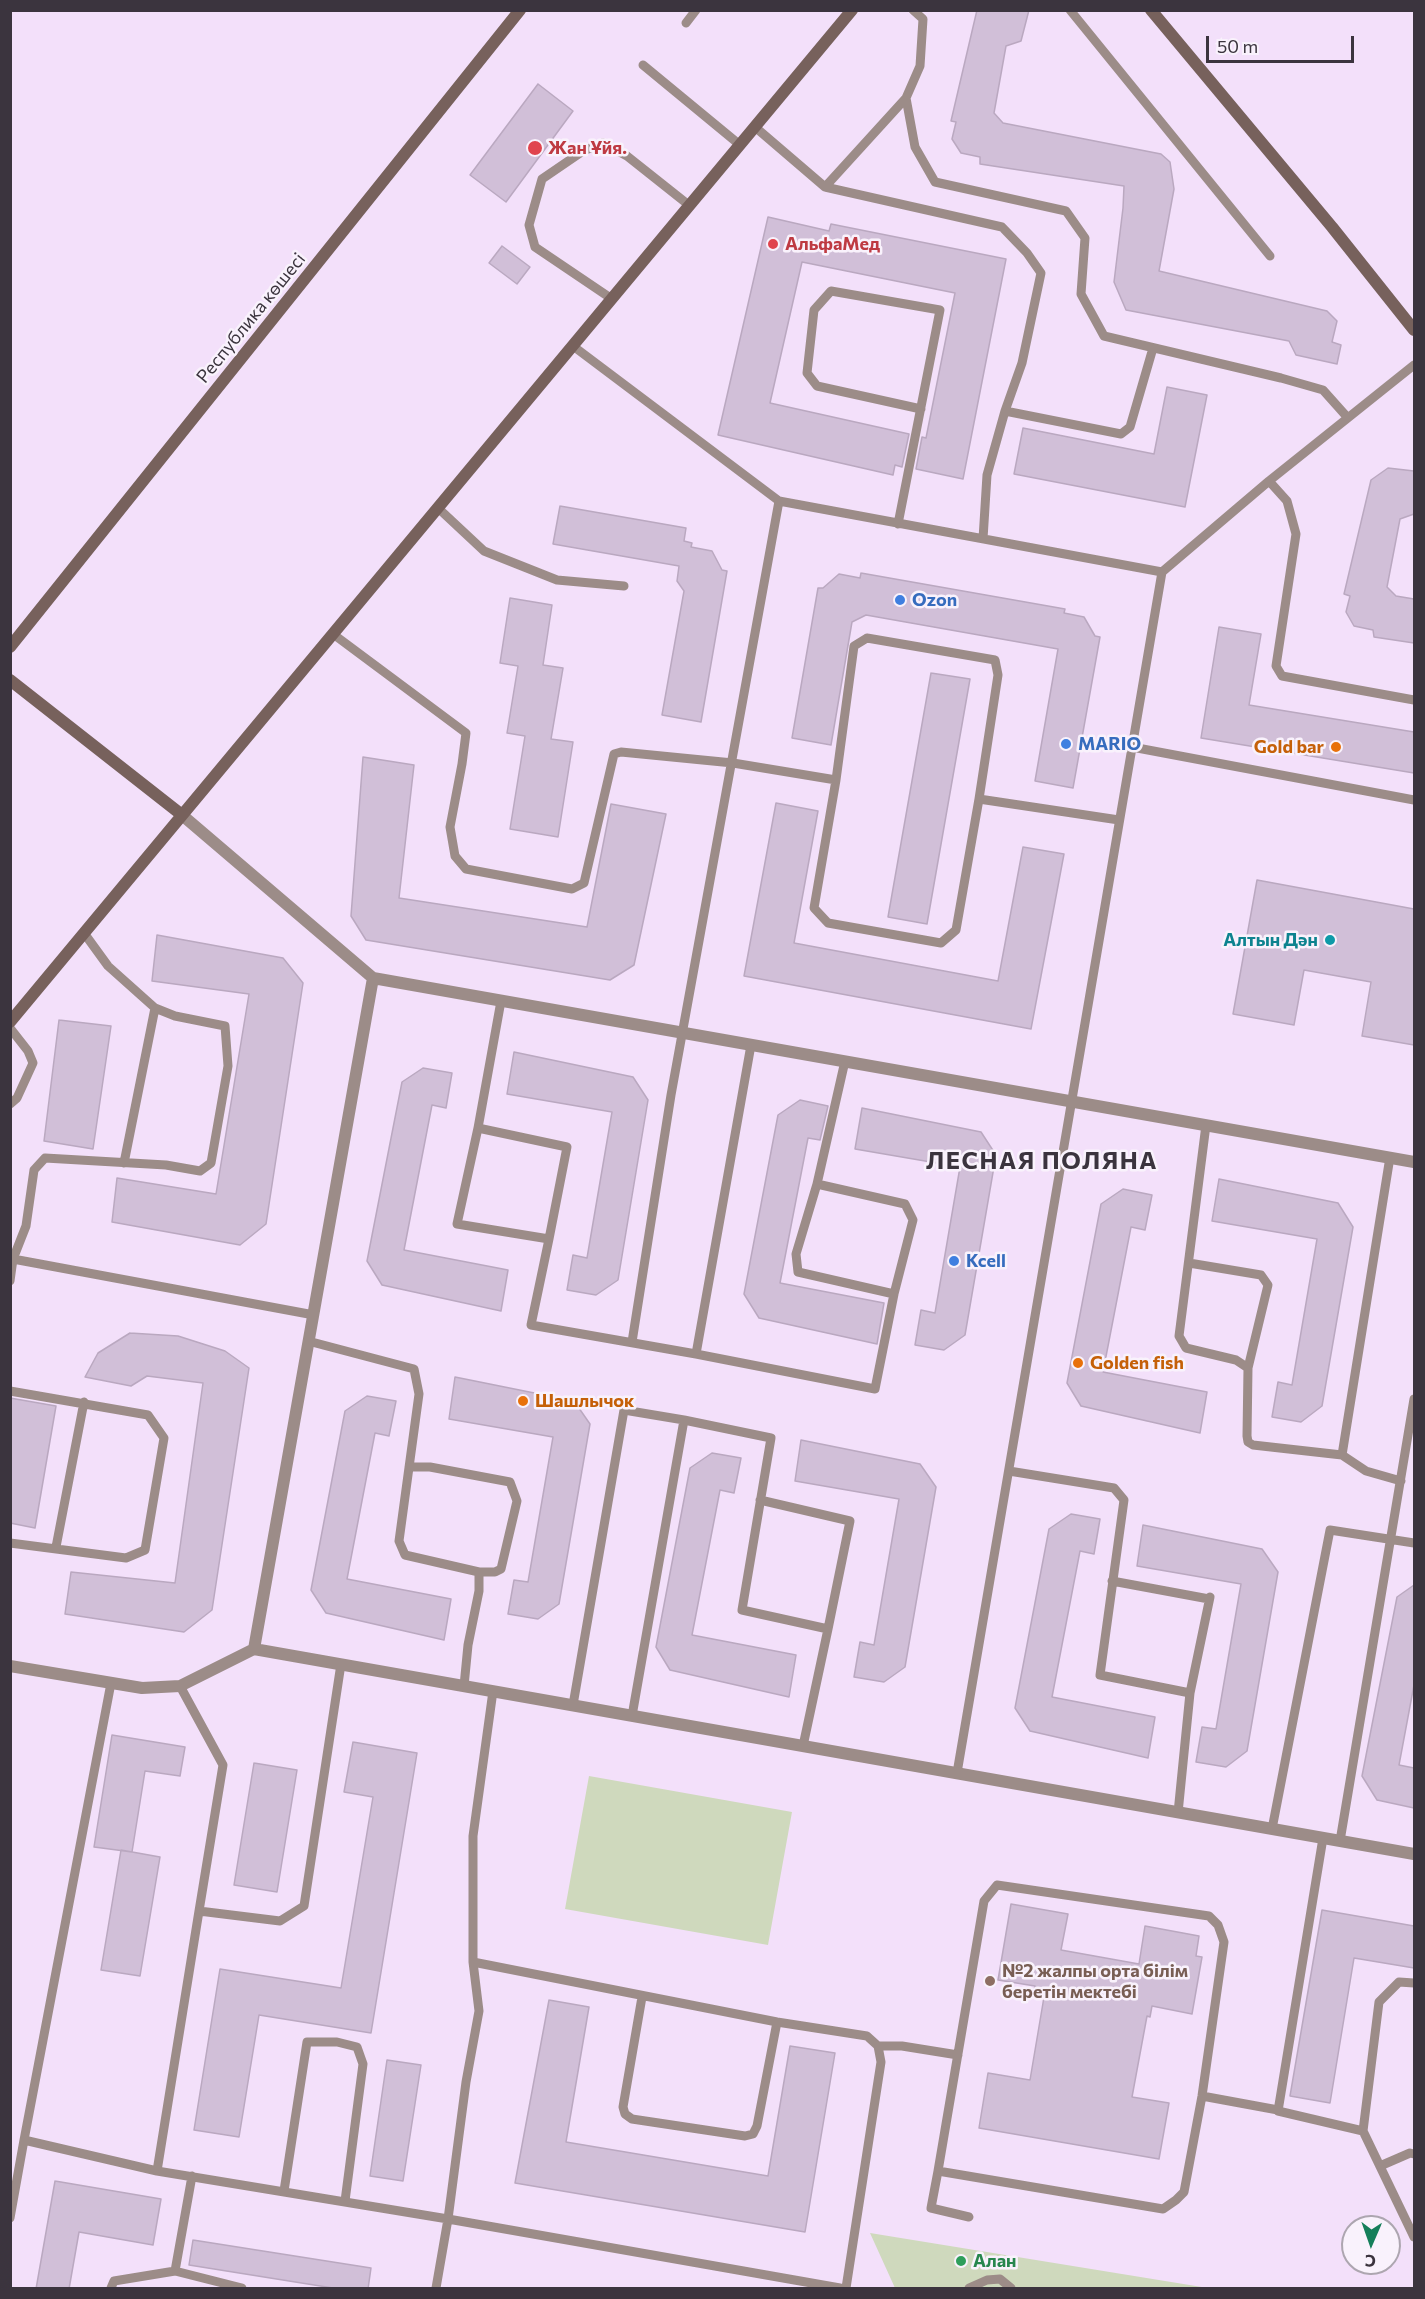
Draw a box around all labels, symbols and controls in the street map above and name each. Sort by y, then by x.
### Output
scale bar [1209,24,1358,62]
text: 50 m [1217,35,1258,57]
place label: Жан Ұйя. [548,137,627,159]
marker: Жан Ұйя. [526,139,544,157]
place label: АльфаМед [785,233,880,255]
marker: АльфаМед [766,237,780,251]
street label: Республика көшесі [192,249,310,387]
place label: Ozon [912,589,957,611]
marker: Ozon [893,593,907,607]
place label: MARIO [1078,733,1141,755]
place label: Gold bar [1254,736,1324,758]
marker: MARIO [1059,737,1073,751]
marker: Gold bar [1329,740,1343,754]
place label: Алтын Дән [1223,929,1318,951]
marker: Алтын Дән [1323,933,1337,947]
district label: ЛЕСНАЯ ПОЛЯНА [926,1147,1158,1175]
place label: Kcell [966,1250,1006,1272]
marker: Kcell [947,1254,961,1268]
place label: Golden fish [1090,1352,1184,1374]
marker: Golden fish [1071,1356,1085,1370]
place label: Шашлычок [535,1390,634,1412]
marker: Шашлычок [516,1394,530,1408]
place label: №2 жалпы орта білім беретін мектебі [1002,1960,1188,2002]
marker: №2 жалпы орта білім беретін мектебі [983,1974,997,1988]
north arrow [1341,2215,1401,2275]
place label: Алан [973,2250,1016,2272]
text: С [1365,2252,1376,2271]
marker: Алан [954,2254,968,2268]

